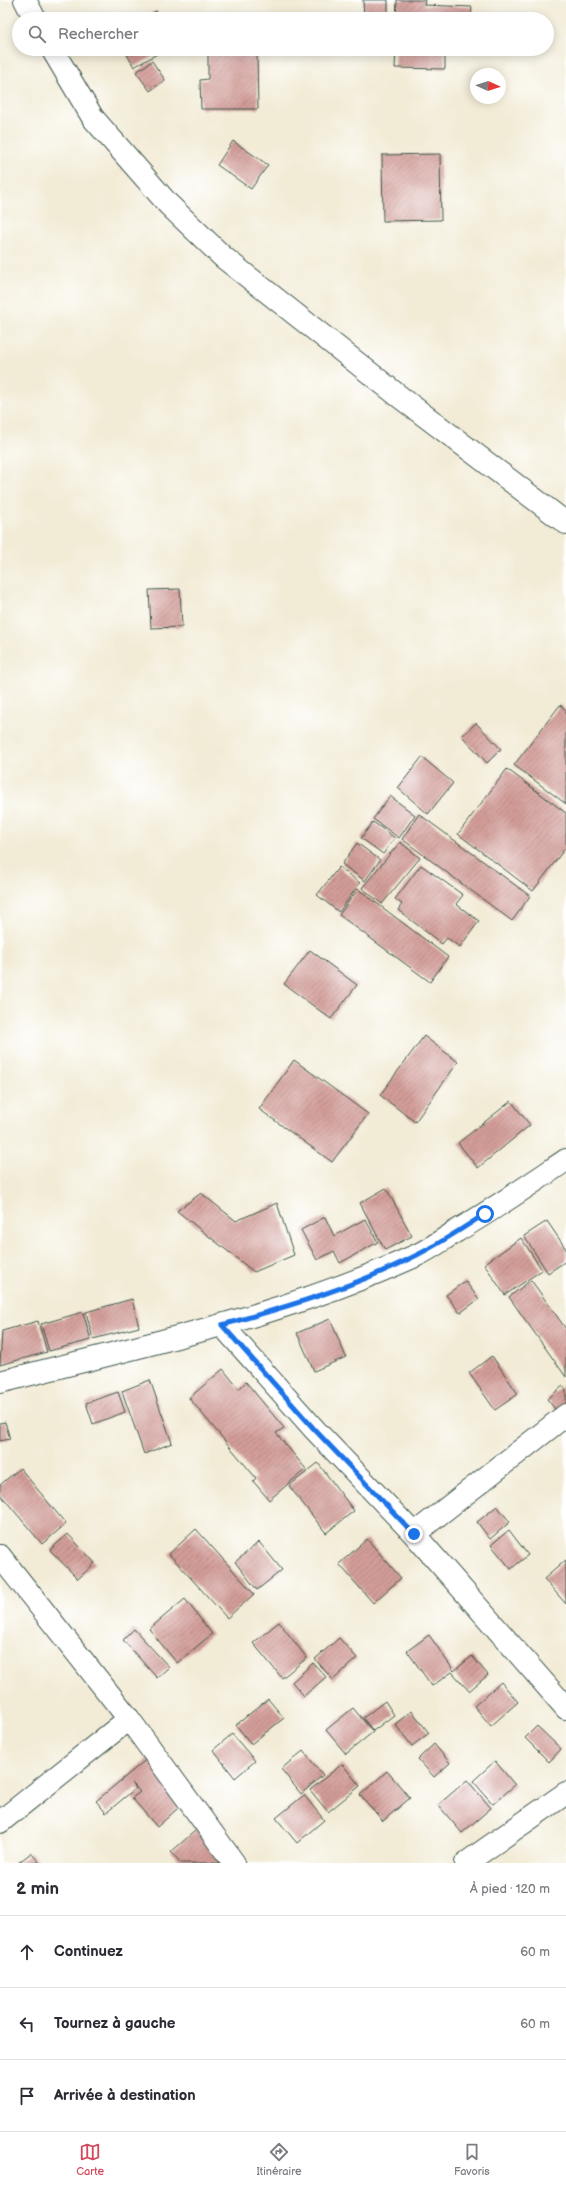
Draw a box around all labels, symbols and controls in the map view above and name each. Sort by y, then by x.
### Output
search box [12,12,554,56]
icon: search [26,23,48,45]
text: Rechercher [58,25,138,44]
north arrow [470,68,506,104]
route start [476,1205,494,1223]
route end [405,1525,423,1543]
text: 2 min [16,1879,59,1899]
text: À pied · 120 m [470,1881,550,1897]
icon: ahead [16,1941,38,1963]
text: Continuez [54,1942,123,1961]
text: 60 m [520,1944,550,1960]
icon: left [16,2013,38,2035]
text: Tournez à gauche [54,2014,175,2033]
text: 60 m [520,2016,550,2032]
icon: arrive [16,2085,38,2107]
text: Arrivée à destination [54,2086,196,2105]
tab: Carte [76,2141,104,2178]
tab: Itinéraire [256,2141,301,2178]
tab: Favoris [454,2141,490,2178]

